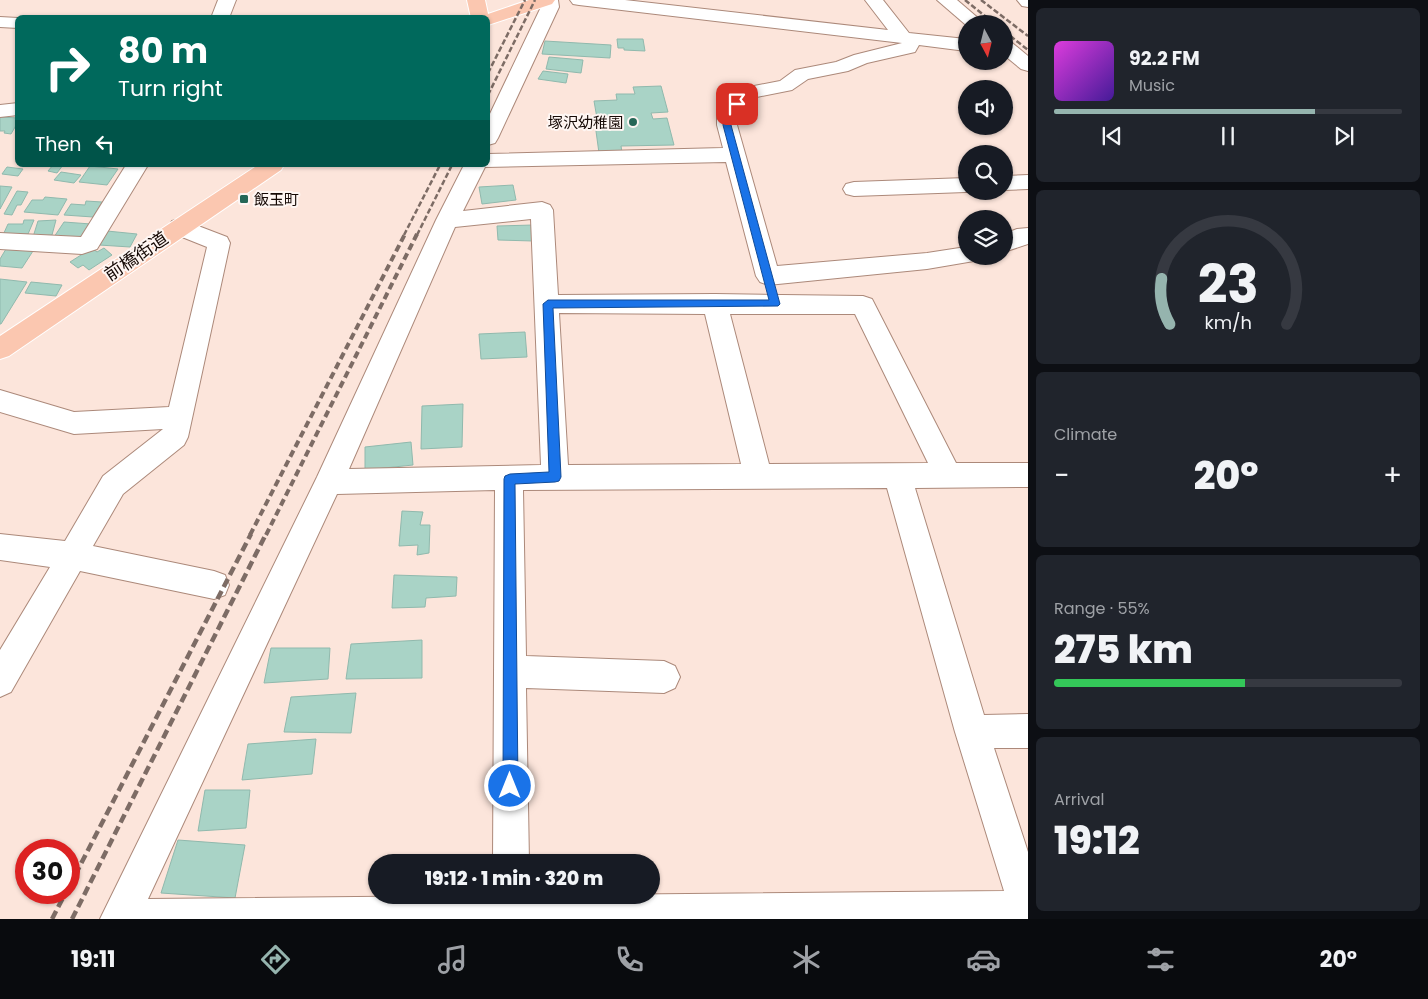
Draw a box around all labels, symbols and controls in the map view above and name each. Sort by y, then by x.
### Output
north arrow [958,15,1012,70]
map controls [958,15,1013,265]
text: 80 m [118,26,208,75]
icon: right [35,35,100,100]
text: 92.2 FM [1129,45,1200,72]
text: Turn right [118,73,223,104]
text: Music [1129,74,1175,97]
button: sound [958,80,1013,135]
pin [716,83,758,125]
icon: arrive [723,90,751,118]
place label: 塚沢幼稚園 [548,112,623,133]
marker: 塚沢幼稚園 [627,116,639,128]
icon: previous [1098,122,1126,150]
icon: pause [1214,122,1242,150]
icon: next [1330,122,1358,150]
icon: left [91,130,119,158]
text: Then [35,131,81,158]
button: search [958,145,1013,200]
place label: 飯玉町 [254,189,299,210]
marker: 飯玉町 [238,193,250,205]
button: layers [958,210,1013,265]
street label: 前橋街道 [99,226,173,286]
text: 23 [1197,248,1259,321]
text: km/h [1204,310,1252,335]
text: Climate [1054,423,1117,446]
text: 20° [1194,449,1259,502]
text: − [1054,456,1069,495]
text: + [1383,456,1402,495]
text: Range · 55% [1054,597,1150,620]
text: 275 km [1054,623,1193,676]
position arrow [483,759,535,811]
text: Arrival [1054,788,1104,811]
text: 19:12 [1054,814,1140,867]
speed limit sign: 30 [15,839,80,904]
text: 19:12 · 1 min · 320 m [425,865,603,892]
icon: directions [258,942,293,977]
icon: music [435,942,470,977]
icon: phone [612,942,647,977]
icon: climate [789,942,824,977]
icon: car [966,942,1001,977]
icon: filters [1143,942,1178,977]
text: 19:11 [71,944,116,975]
text: 20° [1320,944,1357,975]

